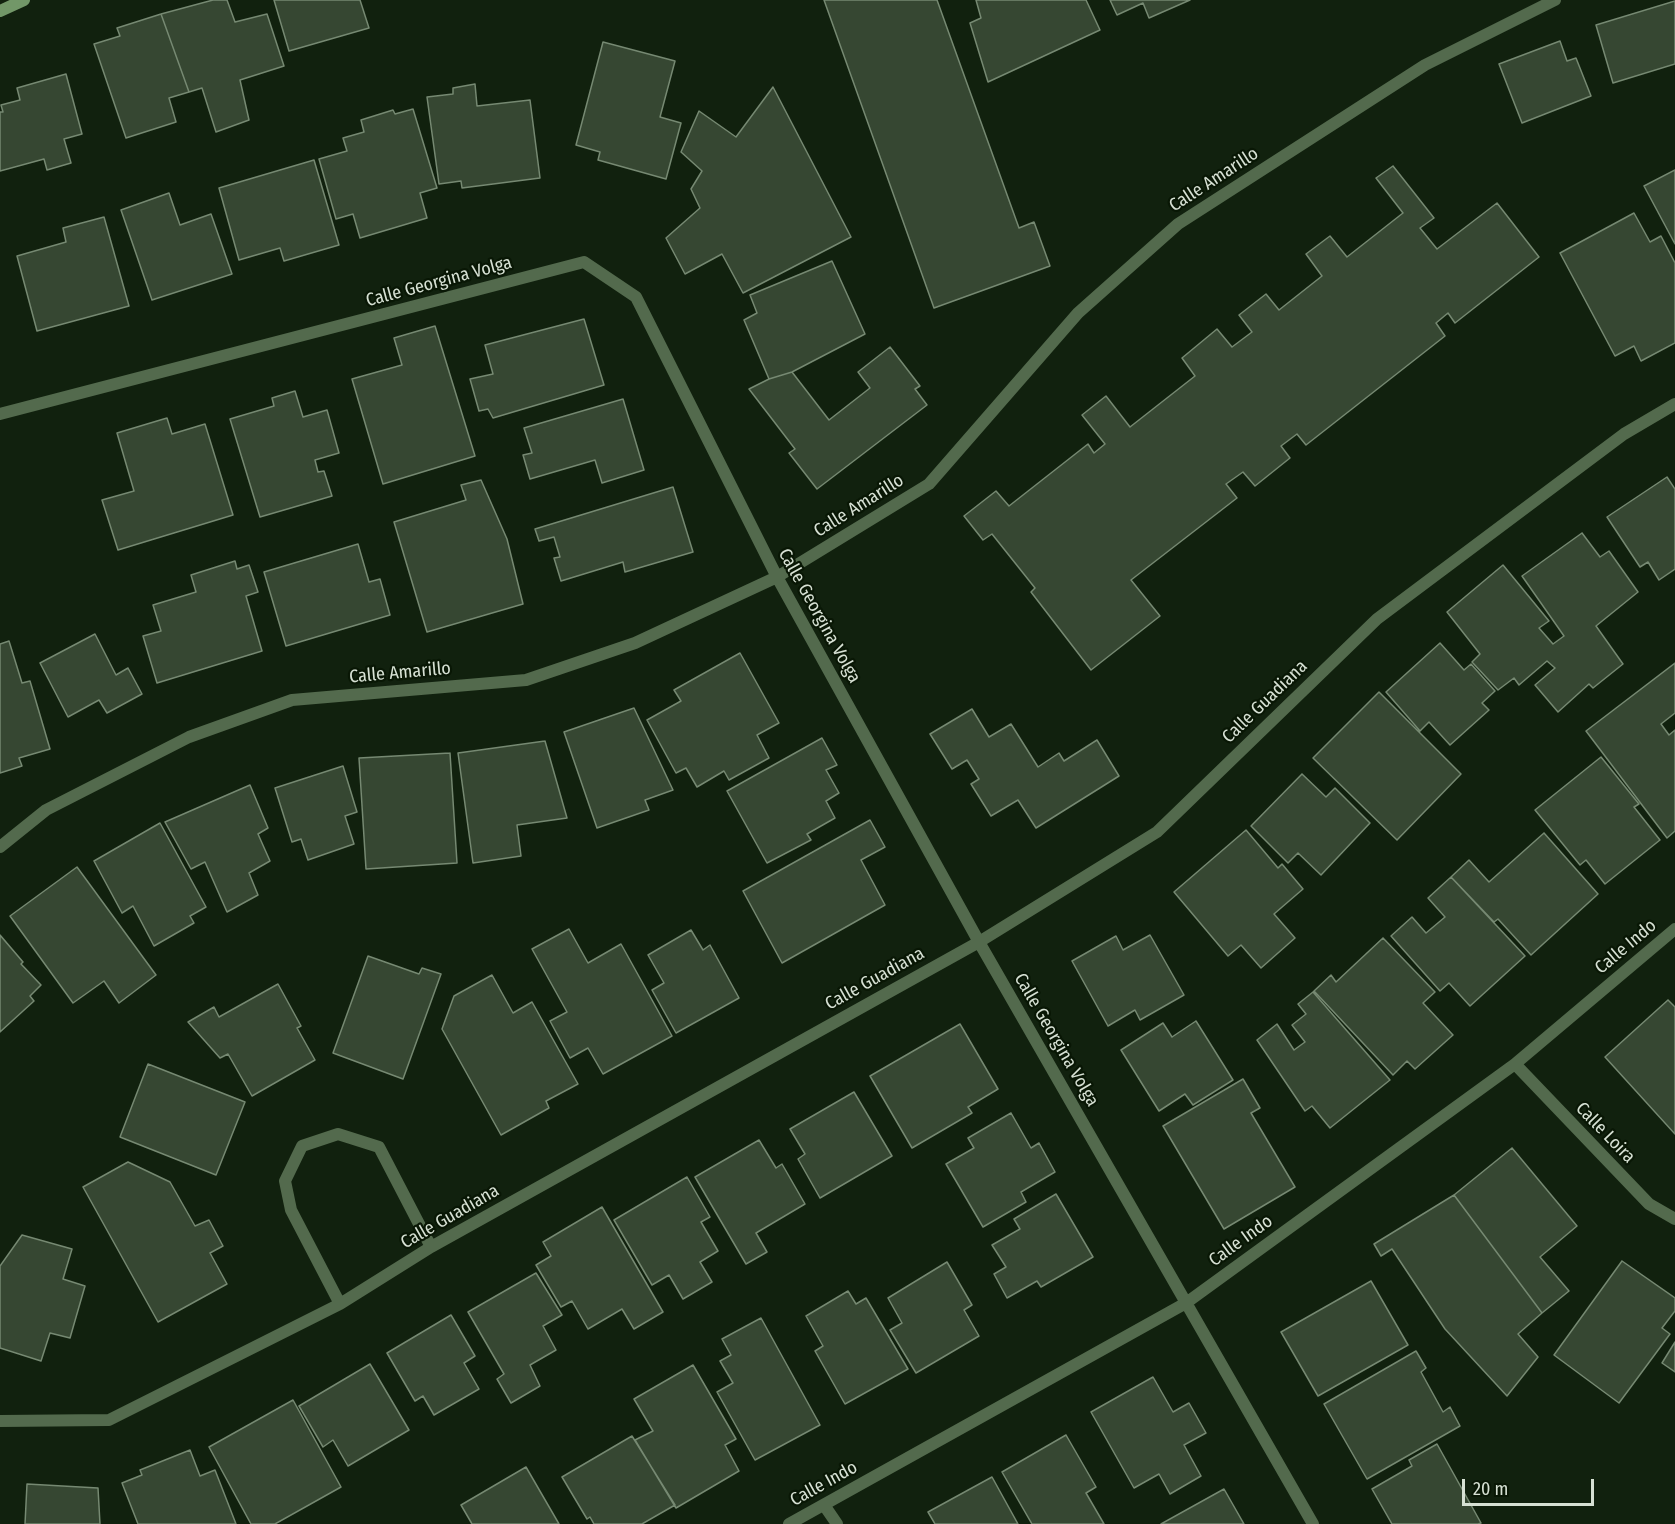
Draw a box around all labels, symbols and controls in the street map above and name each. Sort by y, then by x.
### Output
street label: Calle Amarillo [1165,143,1263,217]
street label: Calle Georgina Volga [364,252,514,312]
street label: Calle Amarillo [810,470,908,542]
street label: Calle Georgina Volga [773,545,865,687]
street label: Calle Guadiana [1218,656,1312,748]
street label: Calle Amarillo [348,658,452,688]
street label: Calle Indo [1591,915,1661,979]
street label: Calle Guadiana [822,943,928,1015]
street label: Calle Georgina Volga [1009,970,1103,1110]
street label: Calle Loira [1571,1098,1639,1168]
street label: Calle Guadiana [397,1180,503,1254]
street label: Calle Indo [1205,1211,1277,1271]
street label: Calle Indo [787,1457,861,1511]
scale bar [1465,1467,1597,1505]
text: 20 m [1473,1478,1508,1500]

